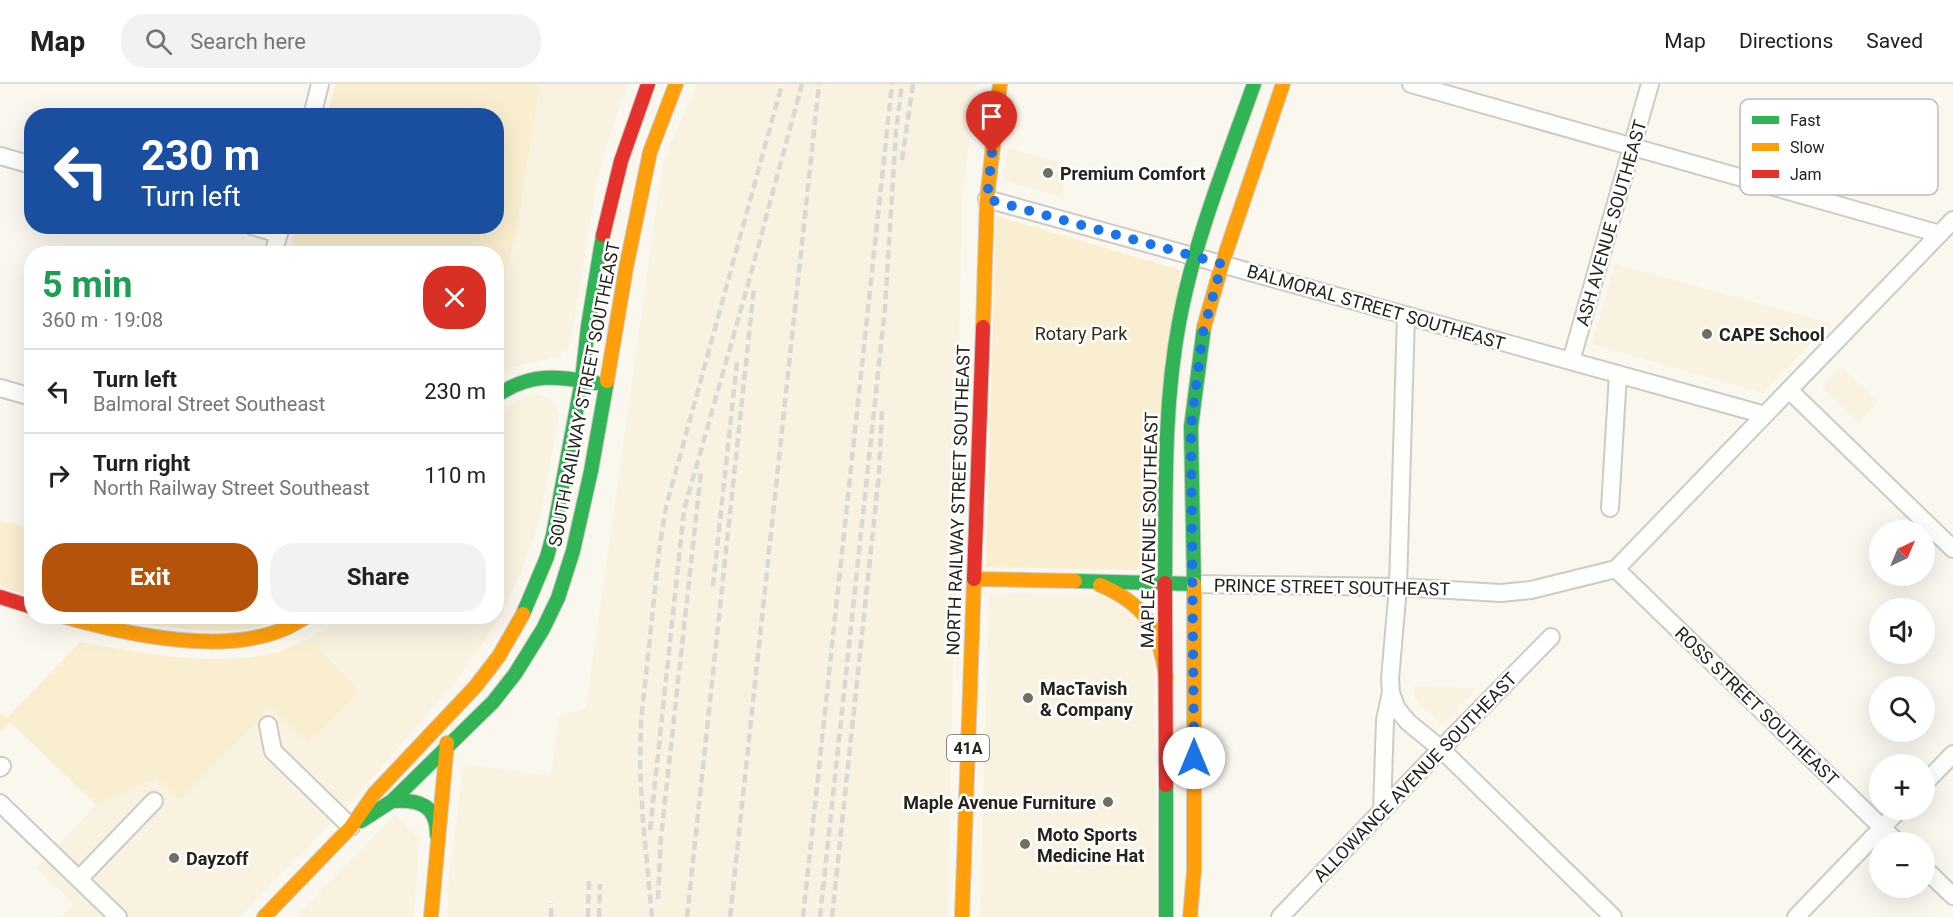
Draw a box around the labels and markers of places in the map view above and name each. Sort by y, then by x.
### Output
pin [966,91,1017,153]
place label: Premium Comfort [1060,163,1206,184]
marker: Premium Comfort [1041,166,1055,180]
place label: CAPE School [1719,324,1825,345]
marker: CAPE School [1700,327,1714,341]
place label: MacTavish & Company [1040,678,1134,720]
marker: MacTavish & Company [1021,691,1035,705]
place label: Maple Avenue Furniture [903,792,1096,813]
marker: Maple Avenue Furniture [1101,795,1115,809]
place label: Moto Sports Medicine Hat [1037,824,1144,866]
marker: Moto Sports Medicine Hat [1018,837,1032,851]
place label: Dayzoff [186,848,249,869]
marker: Dayzoff [167,851,181,865]

